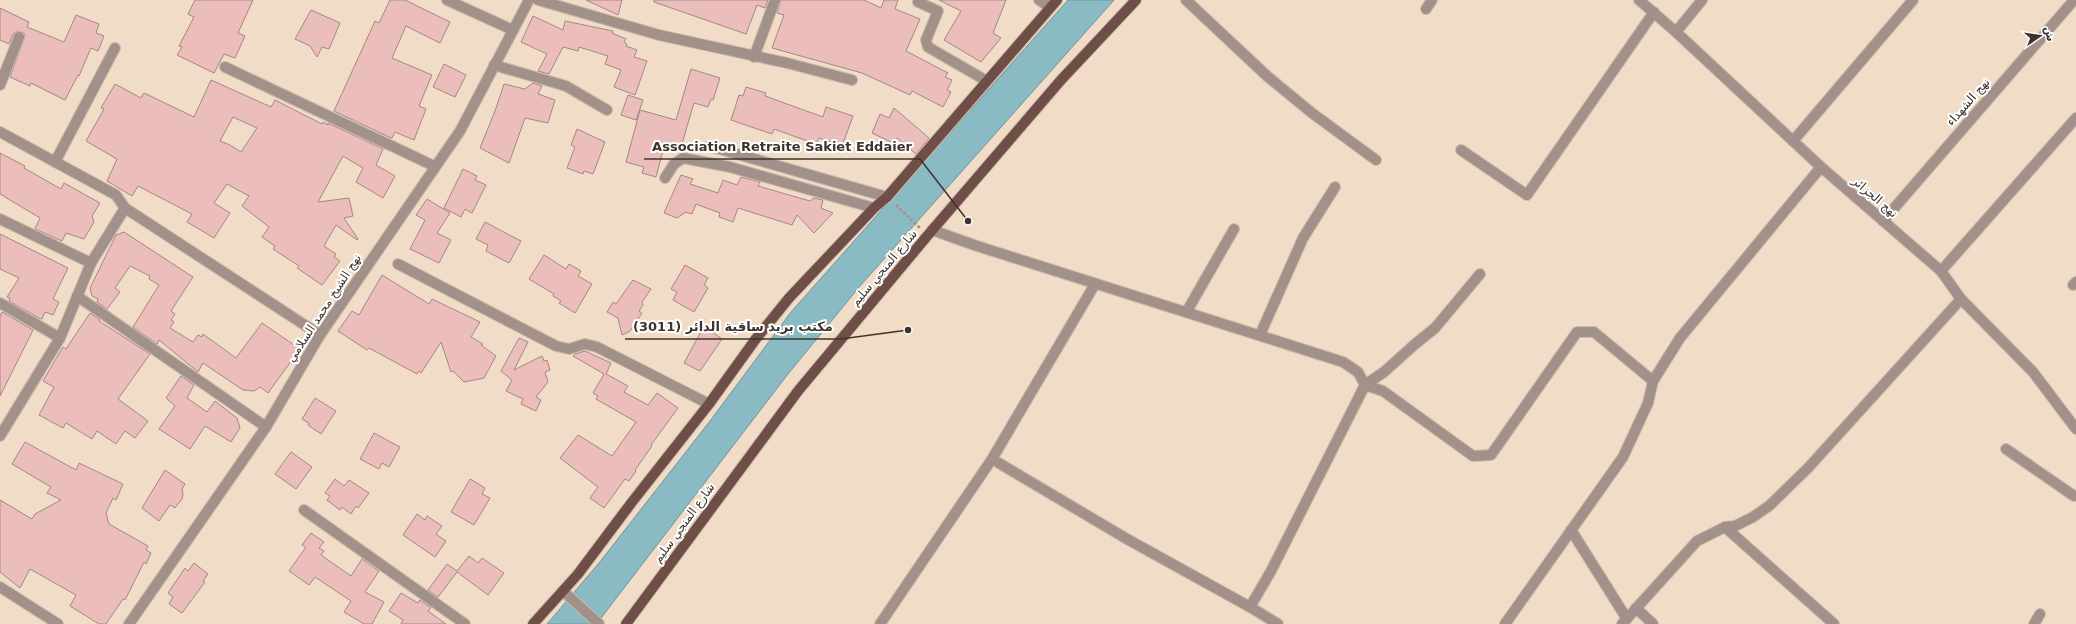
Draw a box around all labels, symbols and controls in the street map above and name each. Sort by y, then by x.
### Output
north arrow [2020,16,2060,56]
text: ش [2041,25,2057,43]
street label: نهج الشهداء [1943,75,1993,129]
callout: Association Retraite Sakiet Eddaier [644,134,920,159]
text: Association Retraite Sakiet Eddaier [652,139,912,154]
street label: نهج الجزائر [1848,173,1900,221]
street label: شارع المنجي سليم [848,227,921,310]
street label: نهج الشيخ محمد السلامي [284,251,364,365]
callout: مكتب بريد ساقية الدائر (3011) [625,314,841,339]
text: مكتب بريد ساقية الدائر (3011) [633,319,833,334]
street label: شارع المنجي سليم [650,480,718,566]

